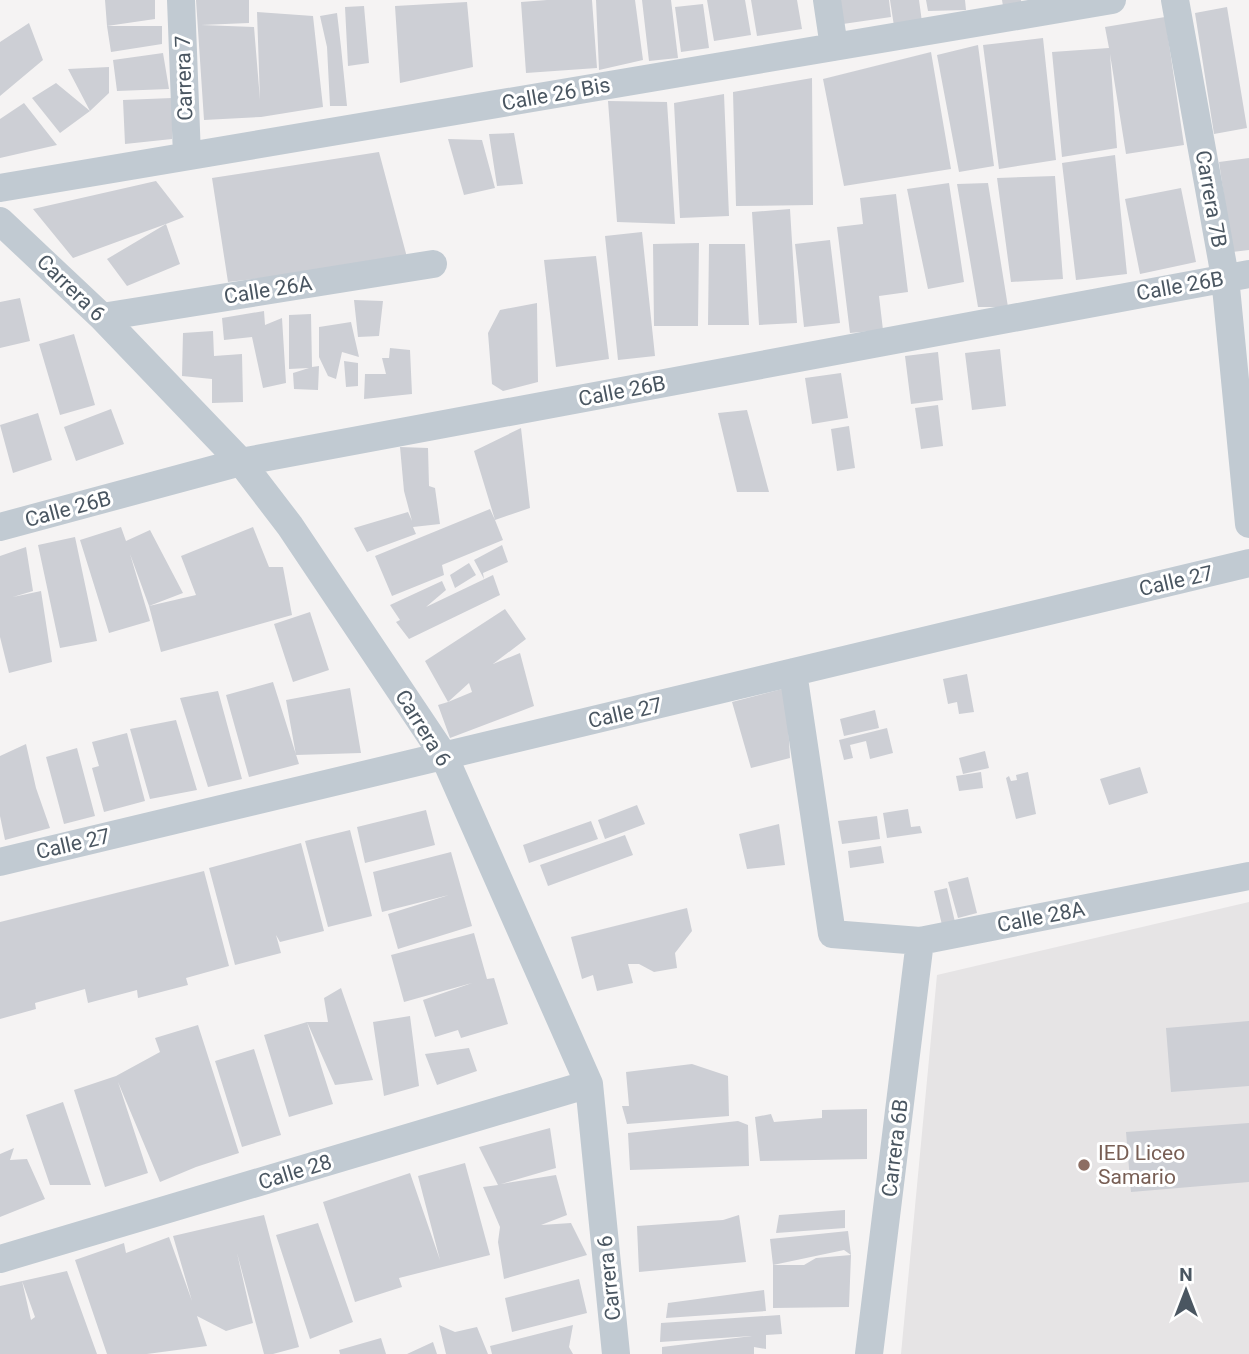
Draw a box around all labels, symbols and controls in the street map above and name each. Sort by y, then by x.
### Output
street label: Carrera 7 [171,35,197,121]
street label: Calle 26 Bis [500,73,612,115]
street label: Carrera 7B [1191,148,1231,250]
street label: Carrera 6 [32,250,110,326]
street label: Calle 26B [1134,267,1226,305]
street label: Calle 26A [222,271,314,309]
street label: Calle 26B [576,371,668,411]
street label: Calle 26B [22,486,114,532]
street label: Calle 27 [1137,561,1215,601]
street label: Carrera 6 [390,685,456,771]
street label: Calle 27 [586,693,664,733]
street label: Calle 27 [34,824,112,864]
street label: Calle 28A [995,897,1087,937]
street label: Carrera 6B [877,1098,913,1198]
place label: IED Liceo Samario [1098,1141,1185,1189]
street label: Calle 28 [256,1150,334,1194]
marker: IED Liceo Samario [1076,1157,1092,1173]
street label: Carrera 6 [593,1234,625,1322]
north arrow [1151,1256,1221,1326]
text: N [1179,1263,1193,1286]

